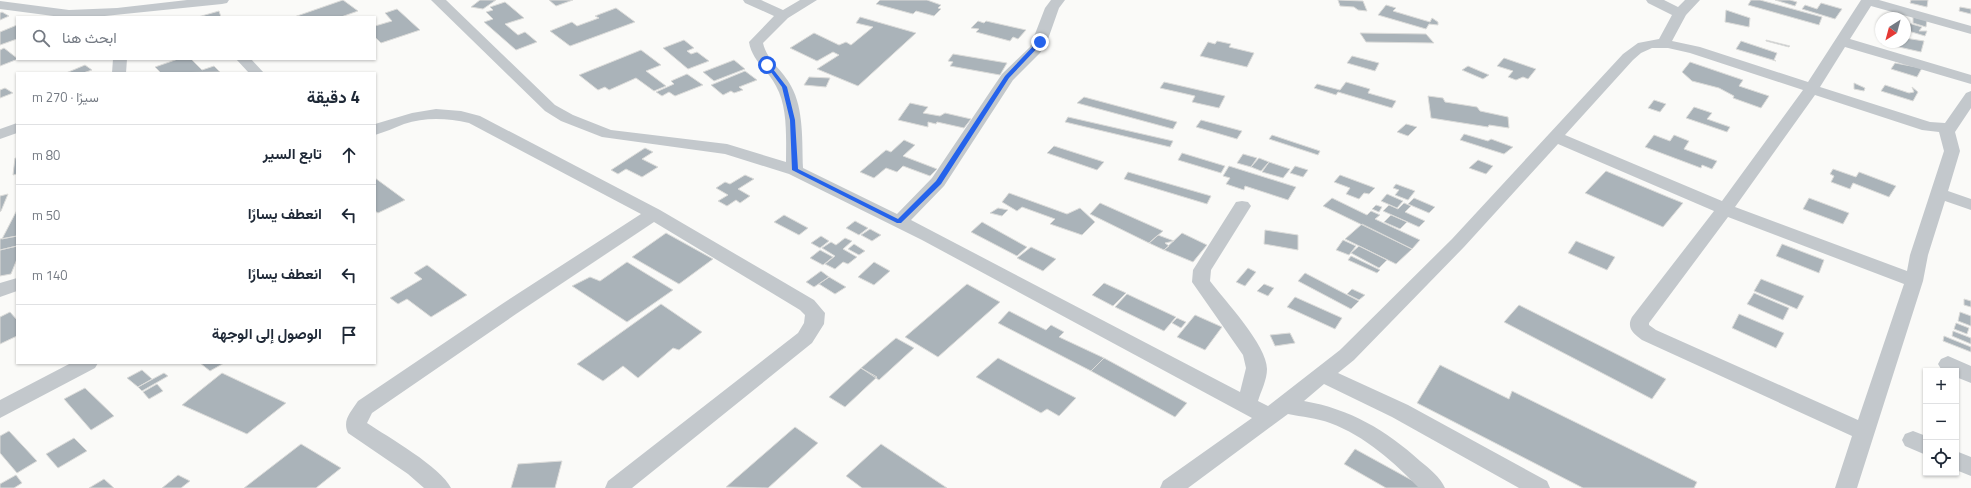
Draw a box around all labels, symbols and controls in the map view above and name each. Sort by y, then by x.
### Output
north arrow [1875,12,1911,48]
search box [16,16,376,60]
text: ابحث هنا [62,26,117,49]
icon: search [30,27,52,49]
route end [1031,33,1049,51]
route start [758,56,776,74]
text: 4 دقيقة [307,84,360,110]
text: سيرًا · 270 m [32,87,99,107]
text: تابع السير [263,142,322,165]
icon: ahead [338,144,360,166]
text: 80 m [32,145,60,165]
text: انعطف يسارًا [248,202,322,225]
icon: left [338,204,360,226]
text: 50 m [32,205,60,225]
text: انعطف يسارًا [248,262,322,285]
icon: left [338,264,360,286]
text: 140 m [32,265,68,285]
text: الوصول إلى الوجهة [212,322,322,345]
icon: arrive [338,324,360,346]
map controls [1923,368,1959,476]
button: + [1923,368,1959,404]
button: − [1923,404,1959,440]
button: locate [1923,440,1959,476]

